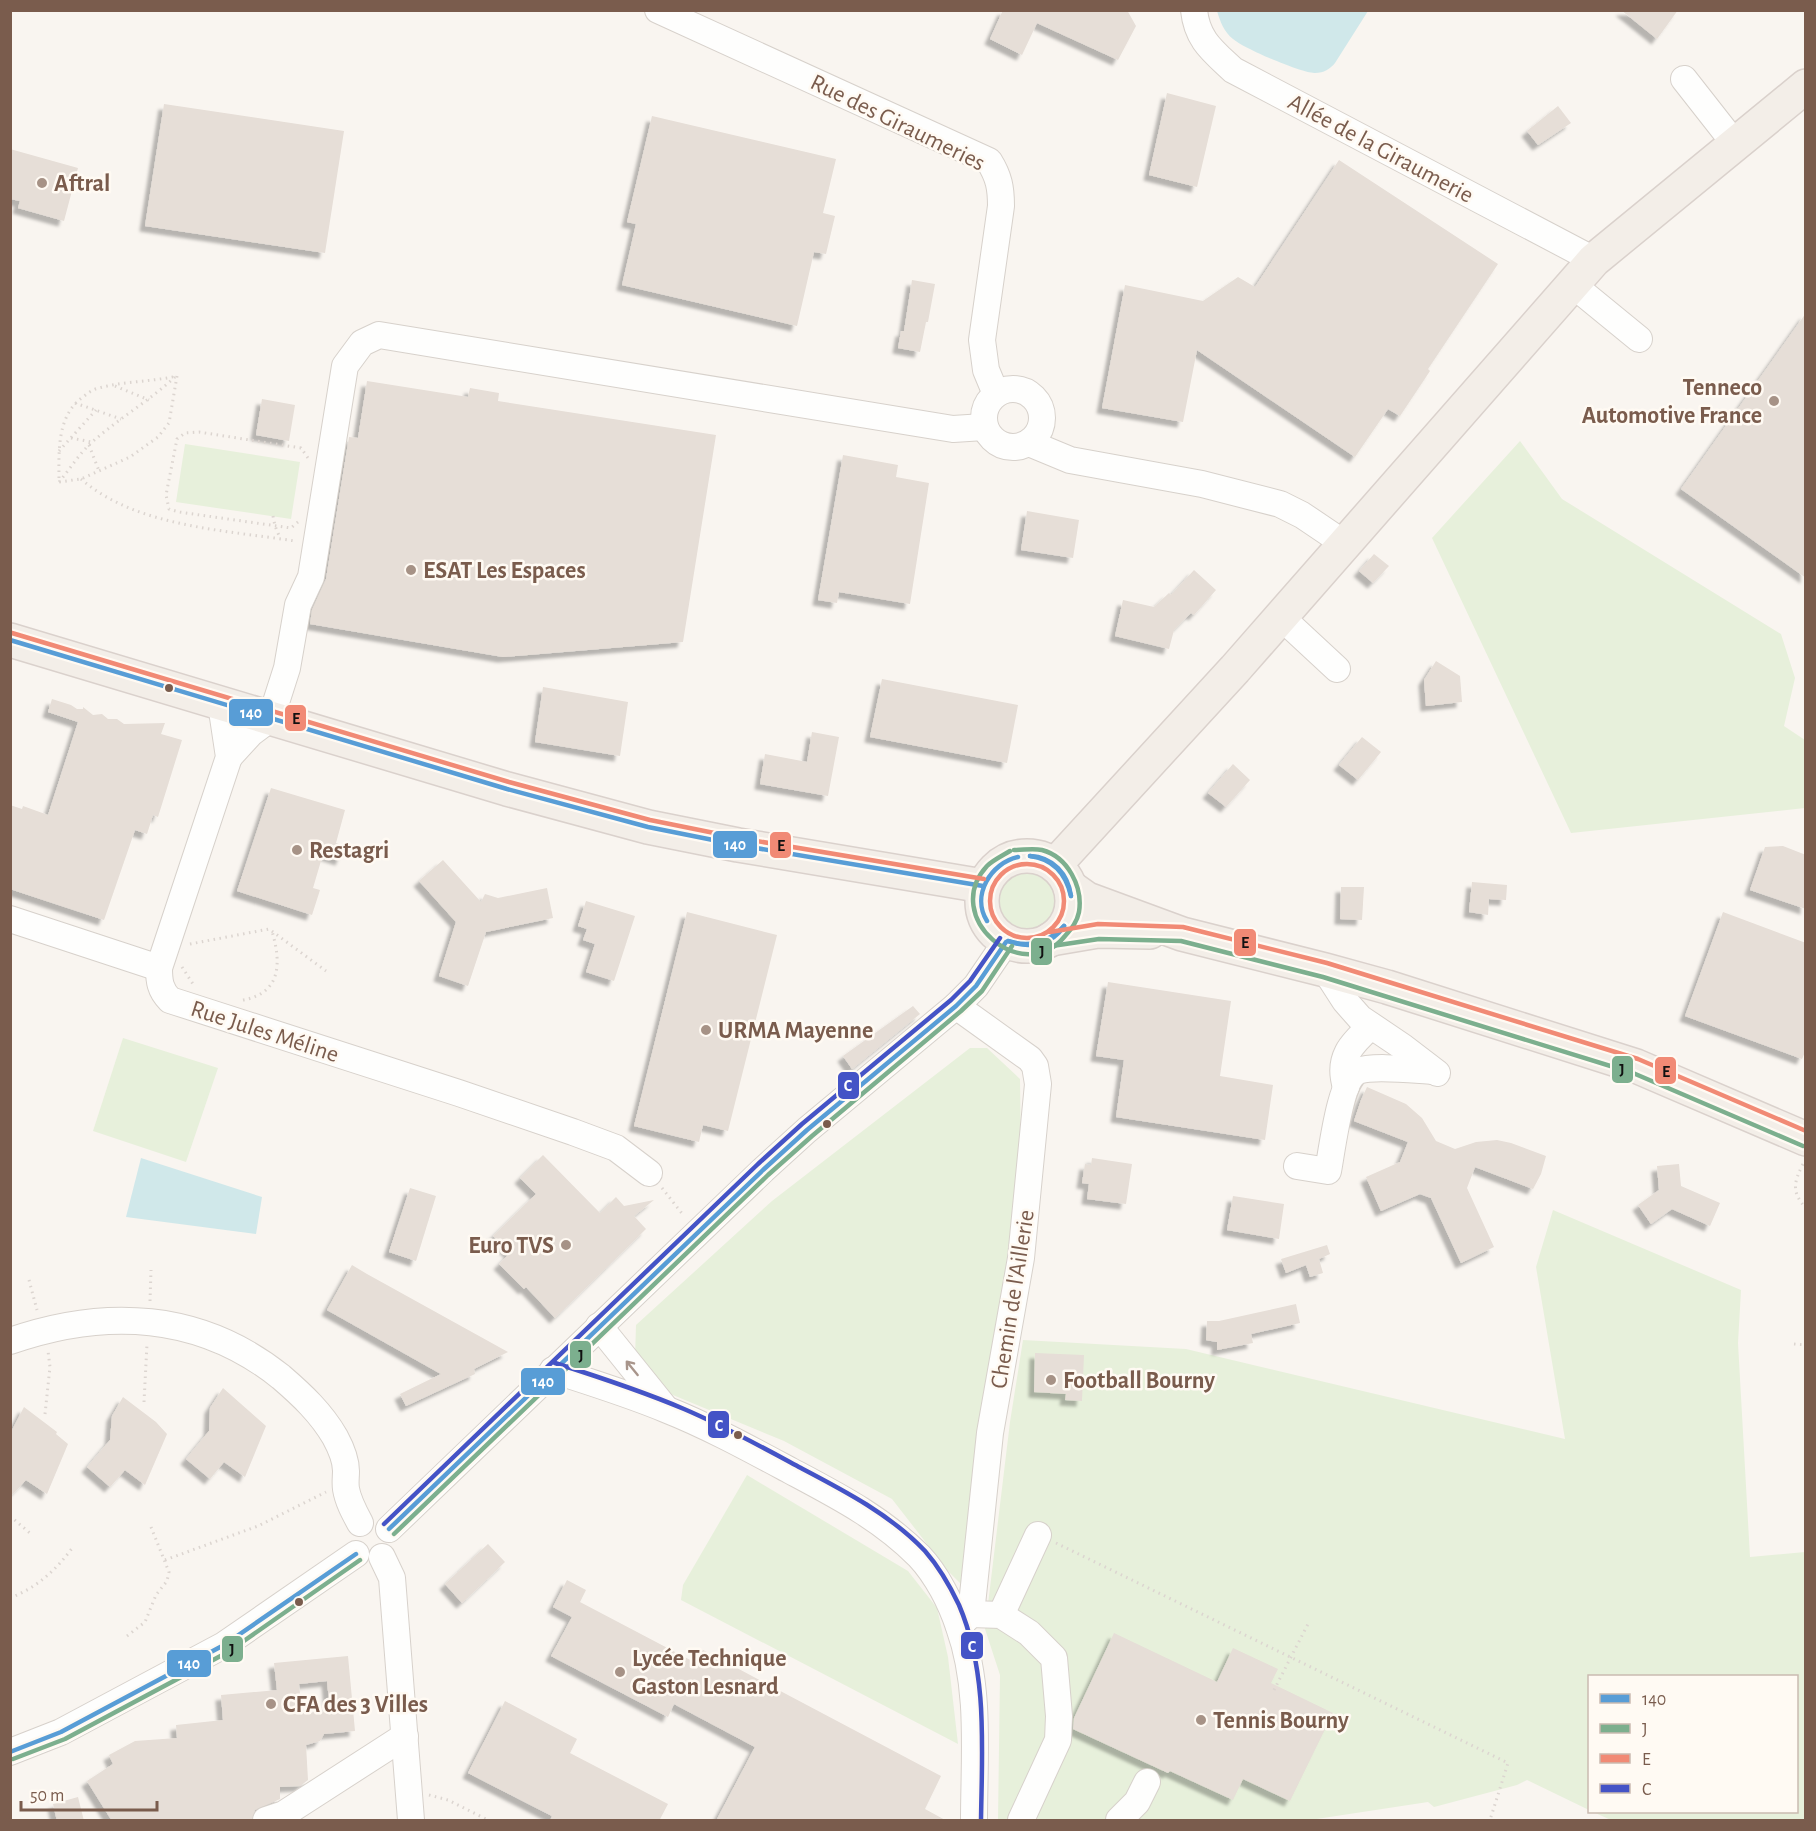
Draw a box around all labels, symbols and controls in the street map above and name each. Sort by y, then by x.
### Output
street label: Rue des Giraumeries [806,70,989,176]
street label: Allée de la Giraumerie [1284,90,1477,208]
place label: Aftral [54,172,110,196]
marker: Aftral [35,176,49,190]
place label: Tenneco Automotive France [1582,376,1762,428]
marker: Tenneco Automotive France [1767,394,1781,408]
place label: ESAT Les Espaces [423,559,586,583]
marker: ESAT Les Espaces [404,563,418,577]
unlabelled marker [163,682,175,694]
line badge: 140 [228,698,274,727]
line badge: E [284,704,307,732]
text: 140 [240,705,262,721]
text: E [292,711,300,727]
line badge: 140 [712,830,758,859]
line badge: E [769,831,792,859]
text: 140 [724,837,746,853]
text: E [777,838,785,854]
place label: Restagri [309,839,389,863]
marker: Restagri [290,843,304,857]
line badge: E [1233,928,1257,957]
text: E [1241,935,1249,951]
line badge: J [1030,937,1053,966]
text: J [1039,944,1045,960]
street label: Rue Jules Méline [188,997,342,1067]
place label: URMA Mayenne [718,1019,873,1043]
marker: URMA Mayenne [699,1023,713,1037]
line badge: J [1611,1055,1634,1084]
line badge: E [1654,1056,1677,1085]
text: J [1619,1062,1625,1078]
text: E [1662,1064,1670,1080]
line badge: C [837,1071,860,1100]
text: C [844,1078,853,1094]
unlabelled marker [821,1118,833,1130]
street label: Chemin de l'Aillerie [987,1208,1039,1390]
place label: Euro TVS [468,1234,554,1258]
marker: Euro TVS [559,1238,573,1252]
line badge: J [569,1340,592,1369]
text: J [578,1348,584,1364]
one-way arrow [626,1360,639,1376]
line badge: 140 [520,1367,566,1396]
place label: Football Bourny [1063,1369,1215,1393]
marker: Football Bourny [1044,1373,1058,1387]
text: 140 [532,1374,554,1390]
line badge: C [707,1410,730,1439]
text: C [715,1418,724,1434]
unlabelled marker [732,1429,744,1441]
unlabelled marker [293,1596,305,1608]
line badge: C [960,1631,984,1660]
line badge: J [221,1635,244,1663]
text: C [968,1639,977,1655]
text: J [229,1642,235,1658]
place label: Lycée Technique Gaston Lesnard [632,1647,787,1699]
line badge: 140 [166,1649,212,1678]
text: 140 [178,1656,200,1672]
marker: Lycée Technique Gaston Lesnard [613,1665,627,1679]
legend [1588,1675,1798,1813]
text: 140 [1642,1691,1666,1709]
place label: CFA des 3 Villes [283,1693,428,1717]
marker: CFA des 3 Villes [264,1697,278,1711]
place label: Tennis Bourny [1213,1709,1349,1733]
marker: Tennis Bourny [1194,1713,1208,1727]
text: J [1642,1721,1648,1739]
text: E [1642,1751,1651,1769]
scale bar [21,1774,158,1812]
text: C [1642,1781,1651,1799]
text: 50 m [30,1787,64,1805]

